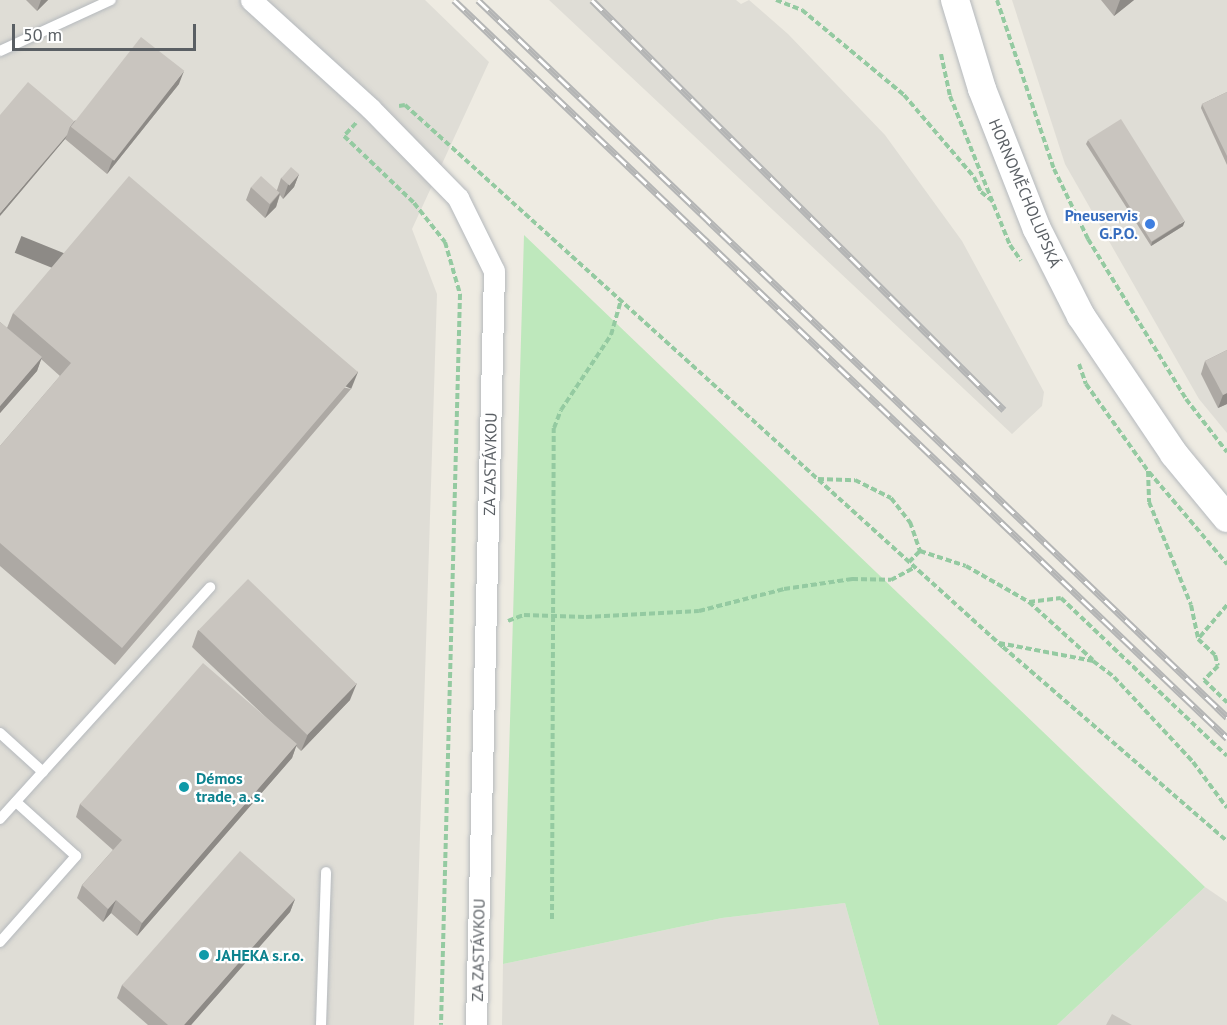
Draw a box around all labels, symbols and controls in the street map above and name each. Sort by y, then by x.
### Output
scale bar [15,12,200,50]
text: 50 m [23,23,62,46]
street label: HORNOMĚCHOLUPSKÁ [985,116,1065,270]
place label: Pneuservis G.P.O. [1065,205,1138,243]
marker: Pneuservis G.P.O. [1143,217,1157,231]
street label: ZA ZASTÁVKOU [479,412,501,516]
place label: Démos trade, a. s. [196,768,267,806]
marker: Démos trade, a. s. [177,780,191,794]
street label: ZA ZASTÁVKOU [467,898,489,1002]
place label: JAHEKA s.r.o. [216,945,305,965]
marker: JAHEKA s.r.o. [197,948,211,962]

